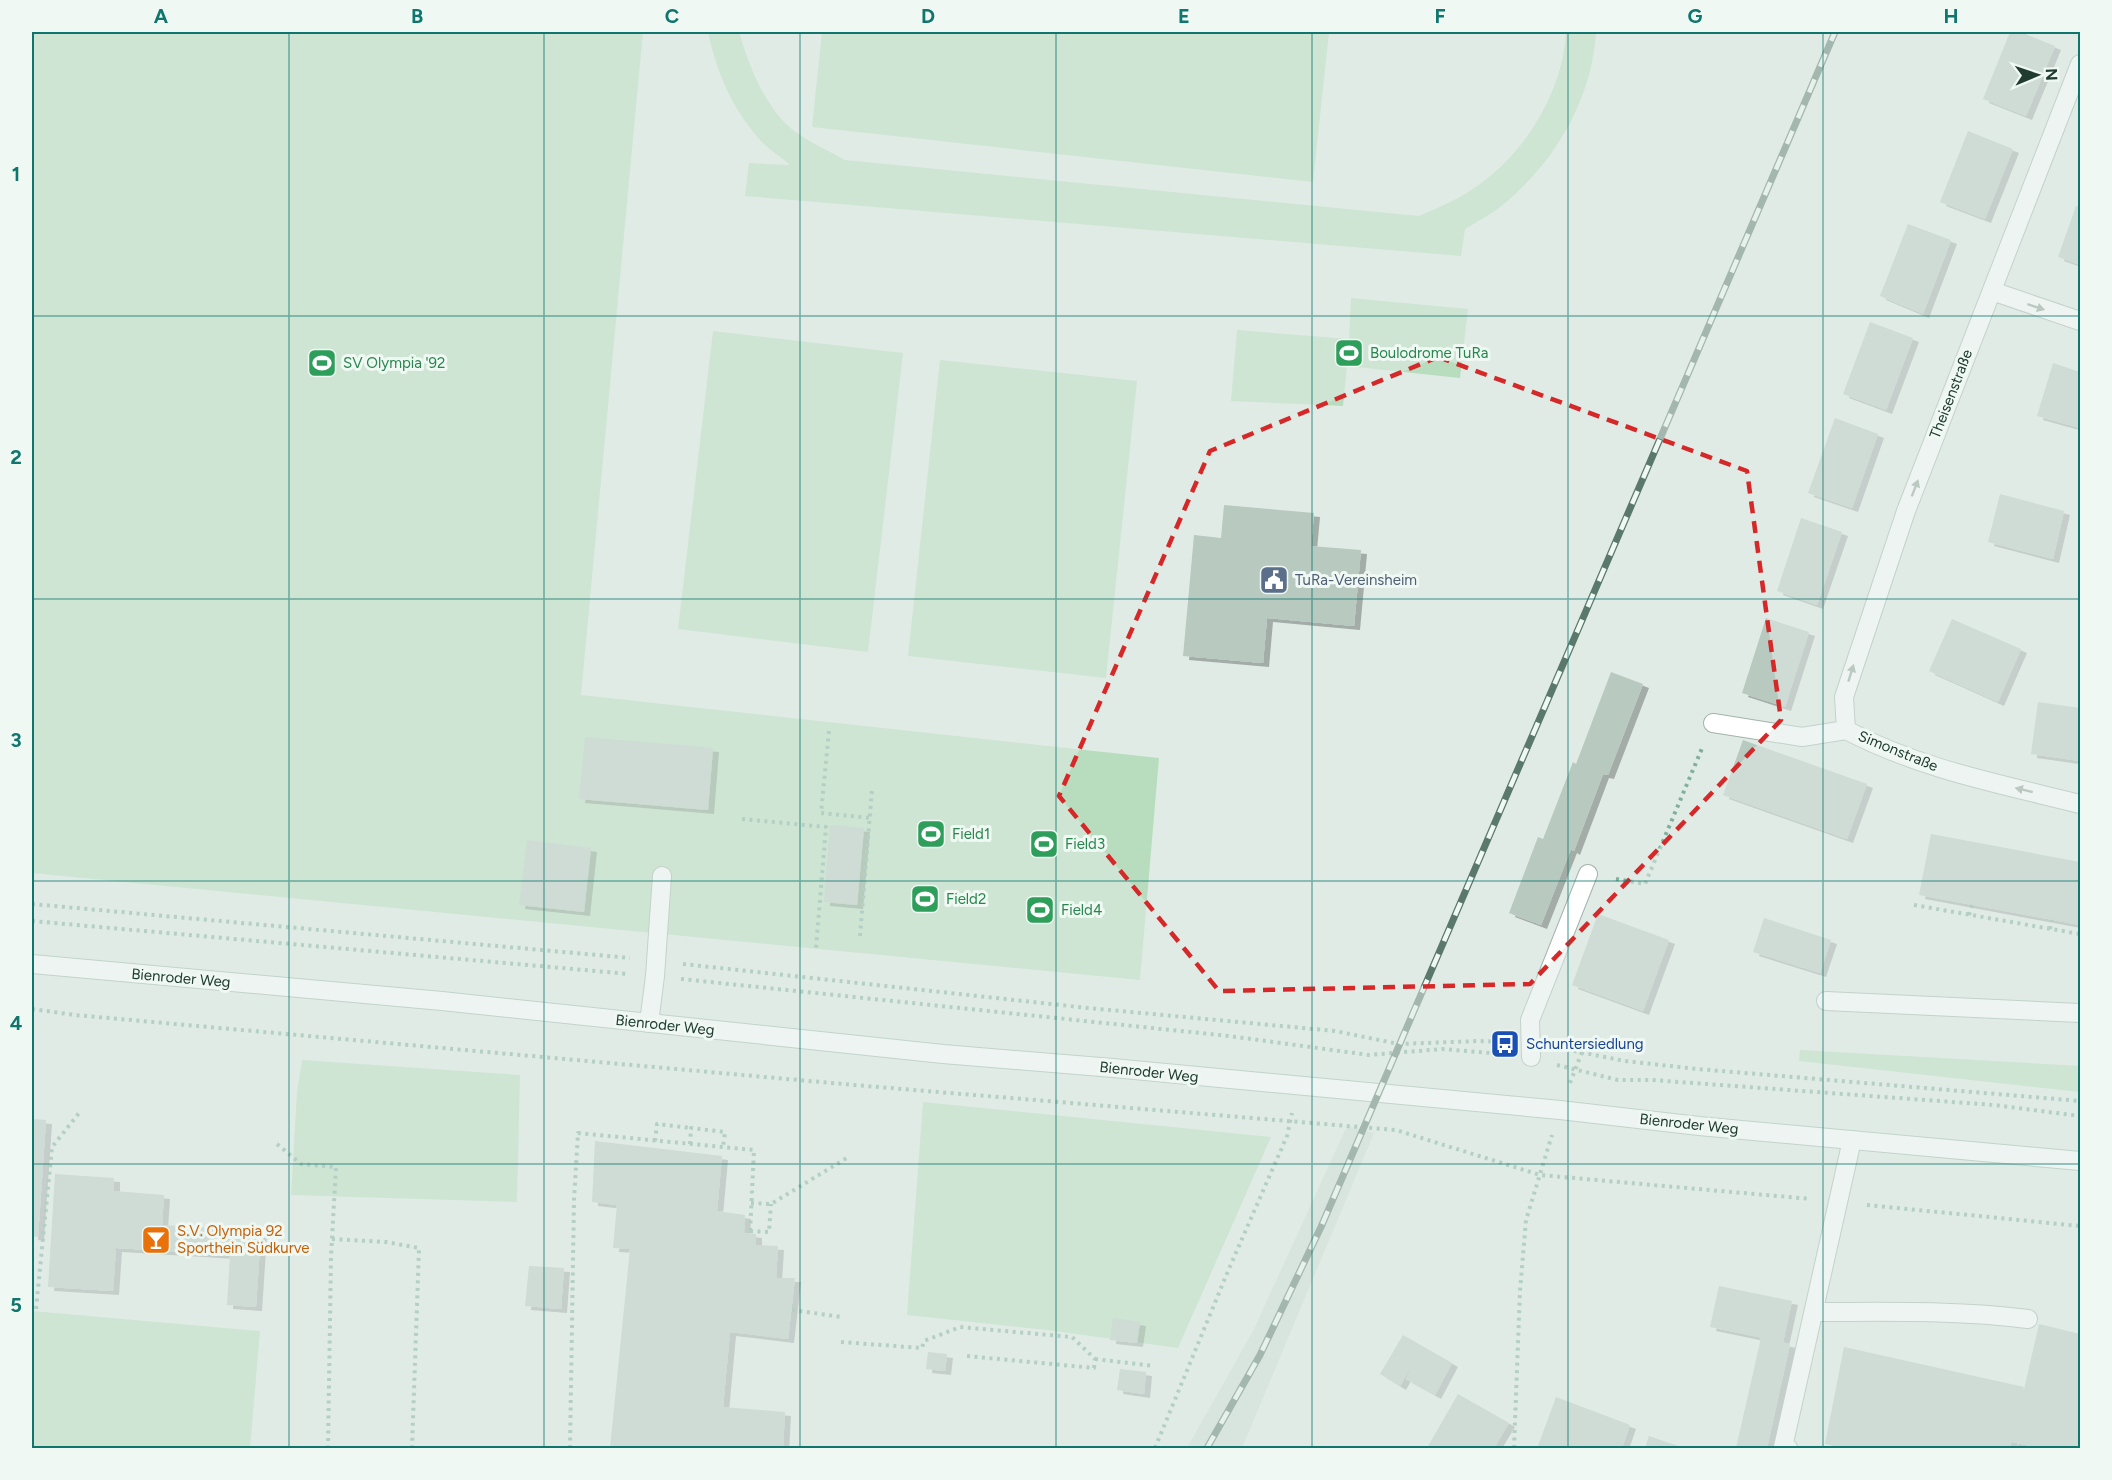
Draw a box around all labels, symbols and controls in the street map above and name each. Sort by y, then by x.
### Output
text: A [154,4,169,28]
text: B [411,4,423,28]
text: C [665,4,679,28]
text: D [921,4,935,28]
text: E [1178,4,1190,28]
text: F [1434,4,1446,28]
text: G [1688,4,1703,28]
text: H [1944,4,1959,28]
north arrow [2007,45,2067,105]
text: N [2042,68,2061,81]
text: 1 [12,162,20,186]
one-way arrow [2027,303,2045,312]
sports icon: Boulodrome TuRa [1333,337,1365,369]
place label: Boulodrome TuRa [1370,344,1488,362]
sports icon: SV Olympia '92 [306,347,338,379]
street label: Theisenstraße [1926,347,1976,441]
place label: SV Olympia '92 [343,354,445,372]
text: 2 [10,445,22,469]
one-way arrow [1910,479,1920,497]
public building icon: TuRa-Vereinsheim [1258,564,1290,596]
place label: TuRa-Vereinsheim [1295,571,1417,589]
one-way arrow [1847,663,1856,681]
street label: Simonstraße [1855,727,1941,775]
text: 3 [10,728,22,752]
one-way arrow [2015,785,2033,795]
sports icon: Field1 [915,818,947,850]
place label: Field1 [952,825,990,843]
sports icon: Field3 [1028,828,1060,860]
place label: Field3 [1065,835,1105,853]
sports icon: Field2 [909,883,941,915]
place label: Field2 [946,890,986,908]
sports icon: Field4 [1024,894,1056,926]
place label: Field4 [1061,901,1102,919]
street label: Bienroder Weg [131,965,231,991]
text: 4 [10,1011,23,1035]
street label: Bienroder Weg [615,1011,715,1039]
bus stop icon: Schuntersiedlung [1489,1028,1521,1060]
place label: Schuntersiedlung [1526,1035,1644,1053]
street label: Bienroder Weg [1099,1058,1199,1086]
street label: Bienroder Weg [1639,1110,1739,1138]
place label: S.V. Olympia 92 Sporthein Südkurve [177,1222,310,1257]
bar icon: S.V. Olympia 92 Sporthein Südkurve [140,1224,172,1256]
text: 5 [10,1293,22,1317]

